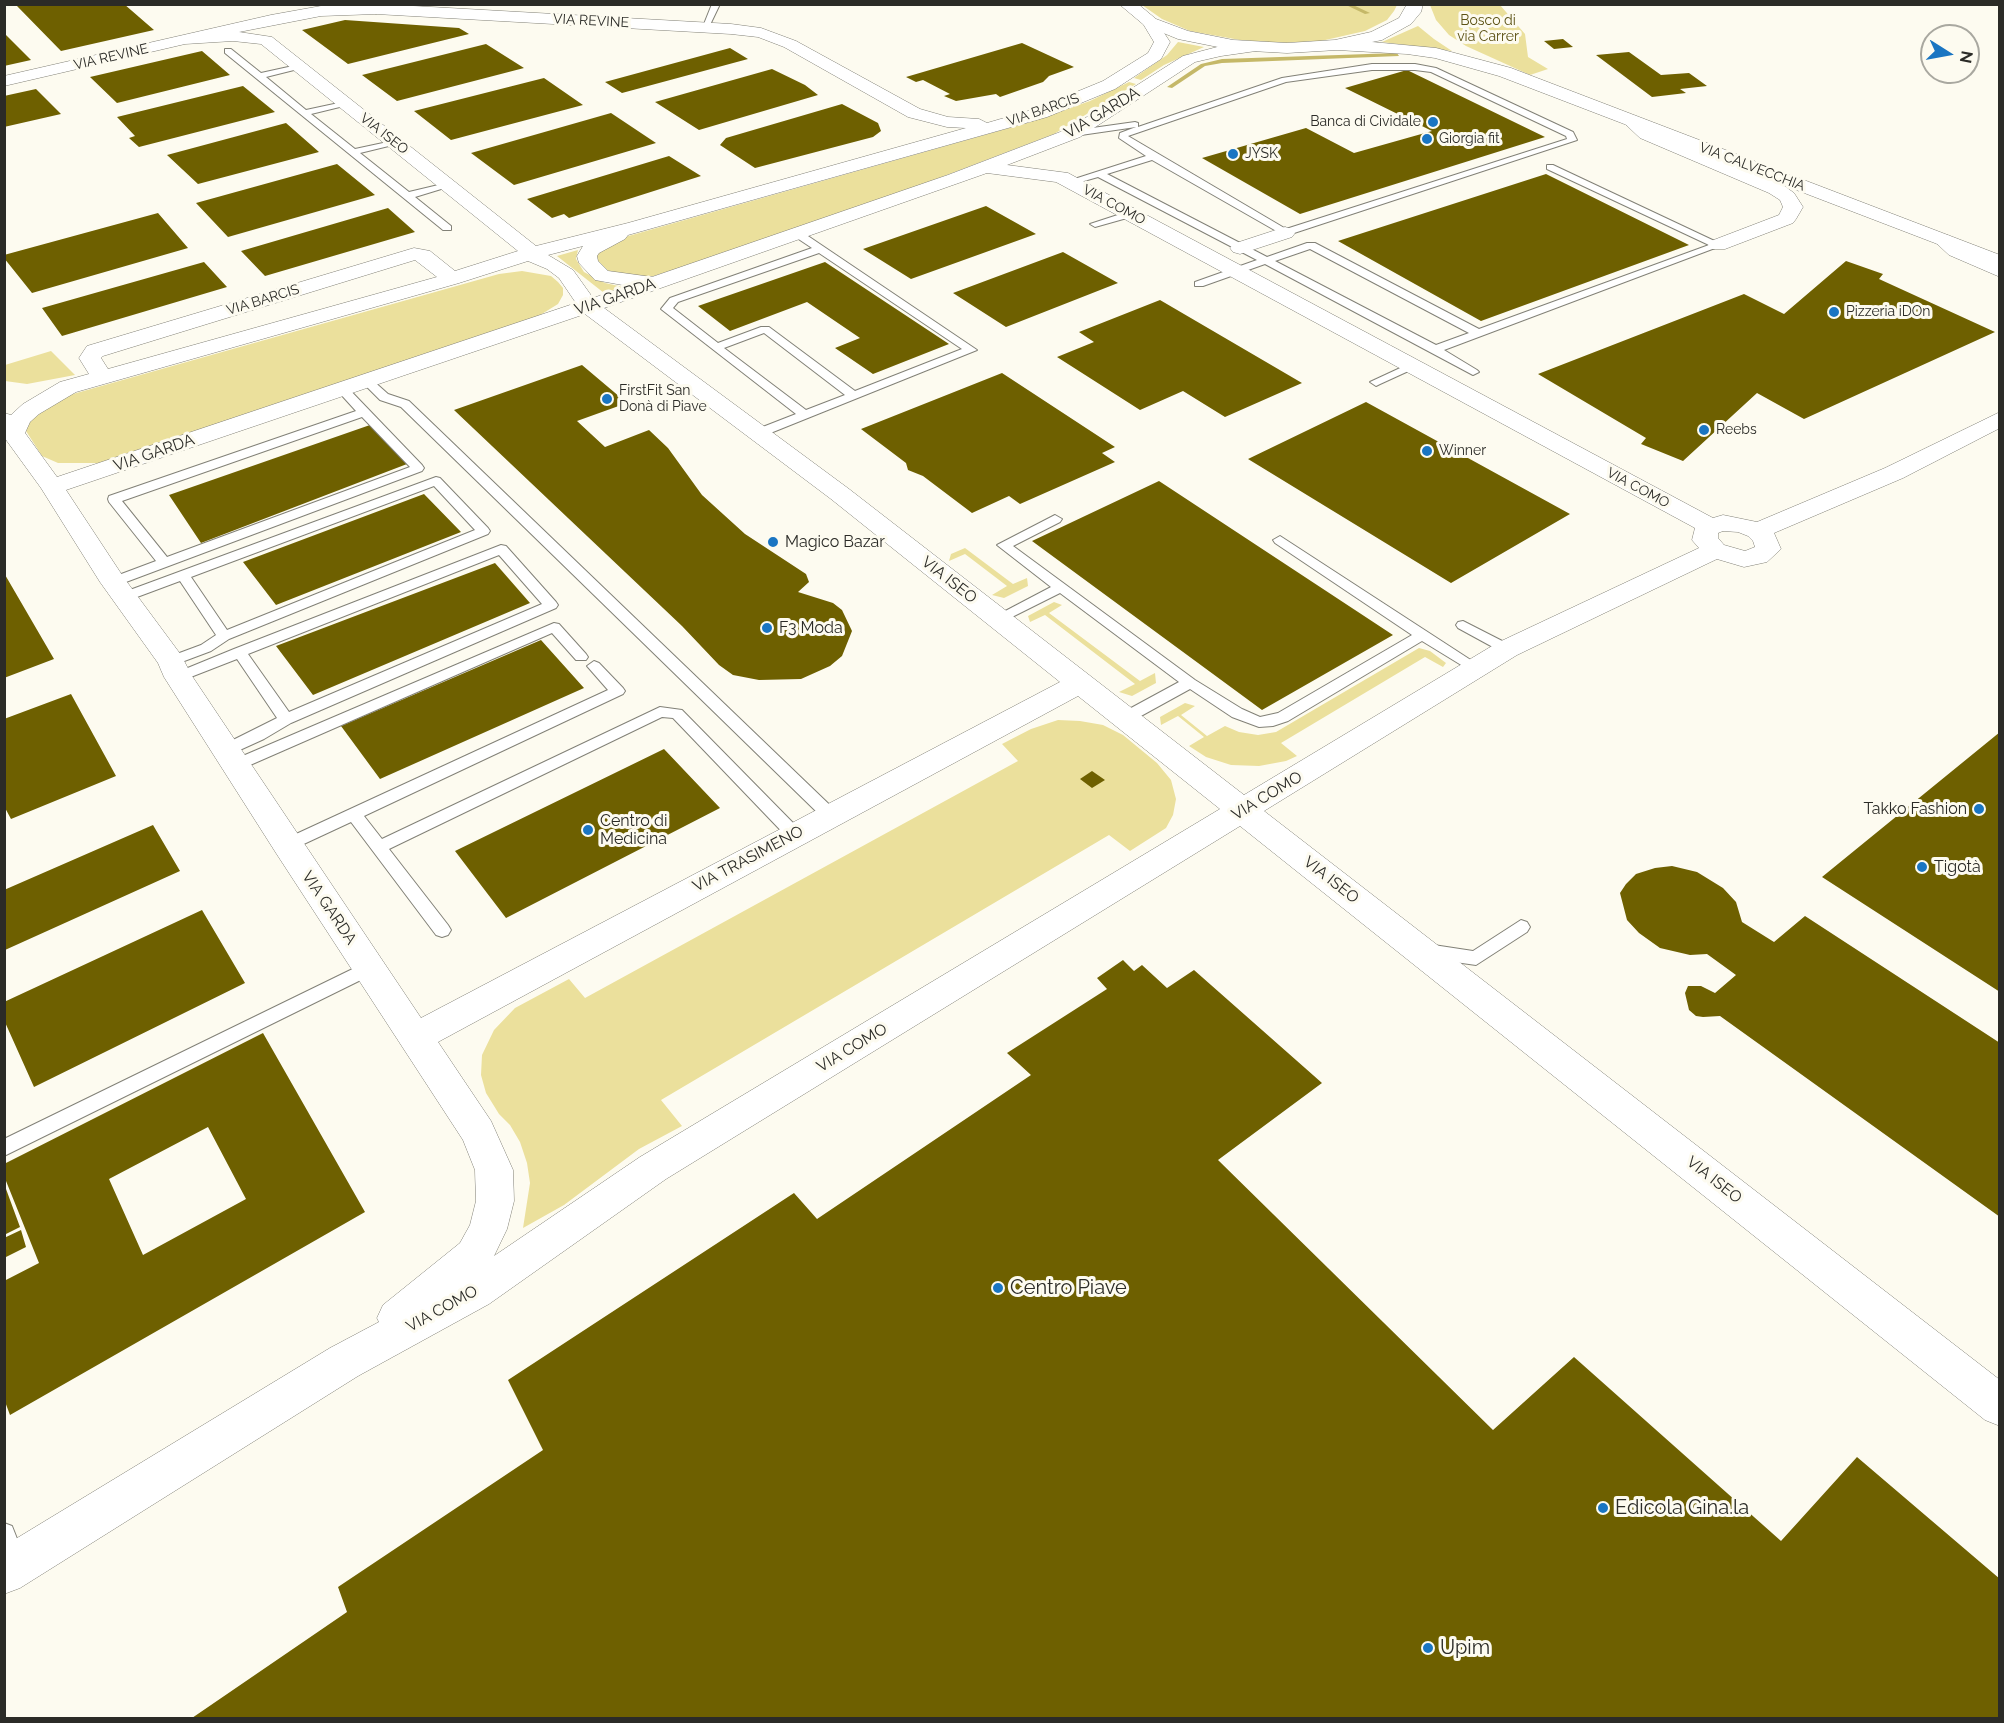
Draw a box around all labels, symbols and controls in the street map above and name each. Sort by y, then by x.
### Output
street label: VIA REVINE [553,11,629,31]
park label: Bosco di via Carrer [1457,13,1519,46]
north arrow [1920,24,1980,84]
street label: VIA REVINE [72,40,150,74]
text: N [1956,49,1977,65]
street label: VIA GARDA [1061,83,1143,143]
street label: VIA BARCIS [1005,90,1081,130]
street label: VIA ISEO [356,110,412,158]
place label: Banca di Cividale [1310,114,1421,130]
marker: Banca di Cividale [1426,115,1440,129]
place label: Giorgia fit [1439,131,1500,147]
marker: Giorgia fit [1420,132,1434,146]
street label: VIA CALVECCHIA [1697,139,1807,195]
place label: JYSK [1245,146,1278,162]
marker: JYSK [1226,147,1240,161]
street label: VIA COMO [1080,181,1148,229]
street label: VIA GARDA [572,274,658,320]
street label: VIA BARCIS [225,281,301,319]
place label: Pizzeria iDOn [1846,304,1930,320]
marker: Pizzeria iDOn [1827,305,1841,319]
place label: FirstFit San Donà di Piave [619,383,707,416]
marker: FirstFit San Donà di Piave [600,392,614,406]
place label: Reebs [1716,422,1757,438]
marker: Reebs [1697,423,1711,437]
street label: VIA GARDA [111,430,197,476]
place label: Winner [1439,443,1486,459]
marker: Winner [1420,444,1434,458]
street label: VIA COMO [1604,464,1672,512]
place label: Magico Bazar [785,532,885,552]
marker: Magico Bazar [766,535,780,549]
street label: VIA ISEO [918,552,980,608]
place label: F3 Moda [779,618,843,638]
marker: F3 Moda [760,621,774,635]
street label: VIA COMO [1228,768,1306,824]
place label: Takko Fashion [1864,799,1967,819]
marker: Takko Fashion [1972,802,1986,816]
place label: Centro di Medicina [600,811,667,849]
street label: VIA TRASIMENO [689,822,807,896]
marker: Centro di Medicina [581,823,595,837]
street label: VIA ISEO [1300,852,1362,908]
place label: Tigotà [1934,857,1981,877]
marker: Tigotà [1915,860,1929,874]
street label: VIA GARDA [297,868,361,948]
street label: VIA COMO [813,1020,891,1076]
street label: VIA ISEO [1683,1152,1745,1208]
place label: Centro Piave [1010,1276,1127,1300]
marker: Centro Piave [991,1281,1005,1295]
street label: VIA COMO [403,1282,481,1336]
place label: Edicola Gina.la [1615,1496,1749,1520]
marker: Edicola Gina.la [1596,1501,1610,1515]
place label: Upim [1440,1636,1490,1660]
marker: Upim [1421,1641,1435,1655]

